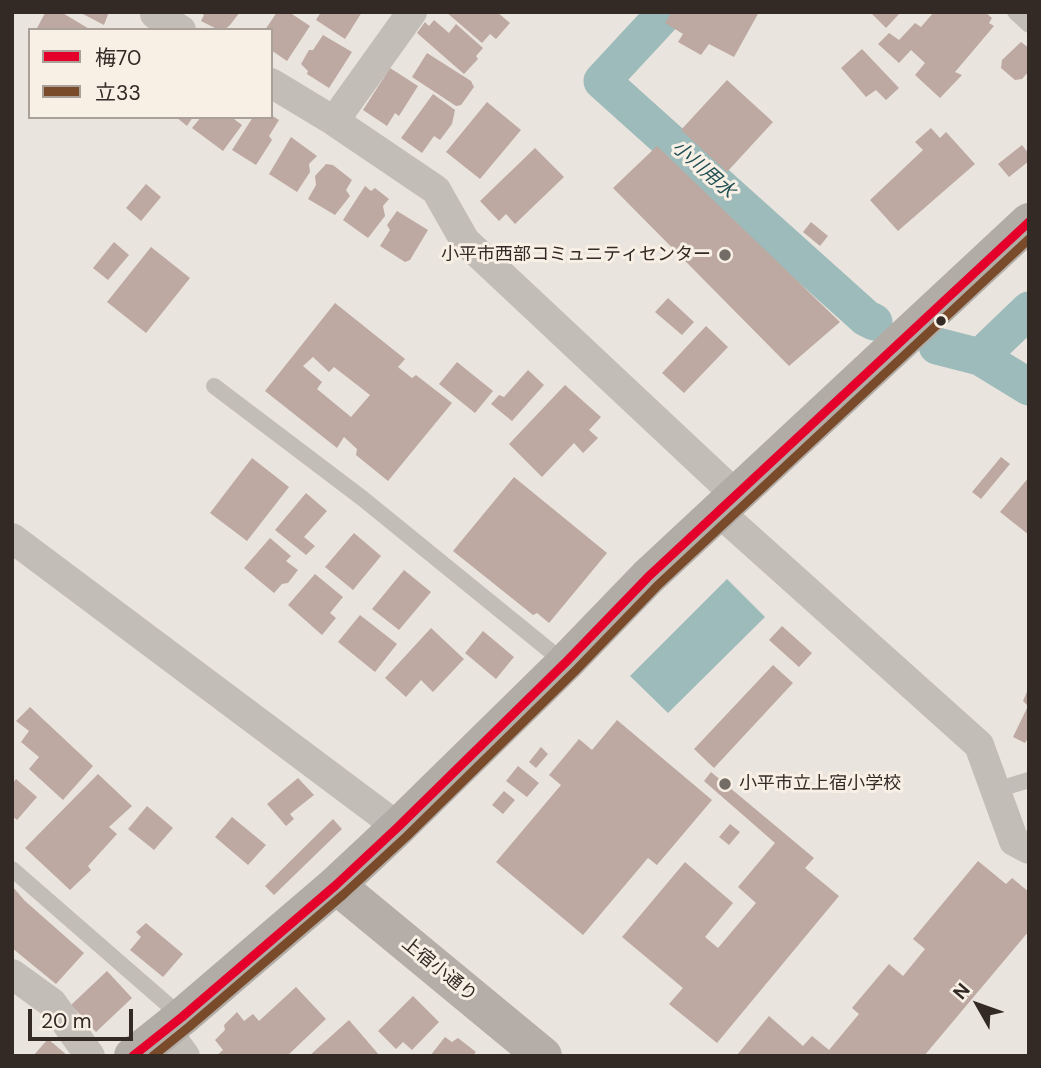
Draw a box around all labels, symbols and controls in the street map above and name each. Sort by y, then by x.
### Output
legend [28,28,273,119]
text: 梅70 [95,44,141,72]
text: 立33 [95,79,141,107]
water label: 小川用水 [667,136,739,204]
place label: 小平市西部コミュニティセンター [441,244,711,266]
marker: 小平市西部コミュニティセンター [717,247,733,263]
unlabelled marker [934,314,948,328]
place label: 小平市立上宿小学校 [739,773,901,795]
marker: 小平市立上宿小学校 [717,776,733,792]
street label: 上宿小通り [397,933,481,1007]
north arrow [943,970,1013,1040]
text: N [947,978,976,1005]
scale bar [32,995,136,1038]
text: 20 m [41,1007,92,1035]

